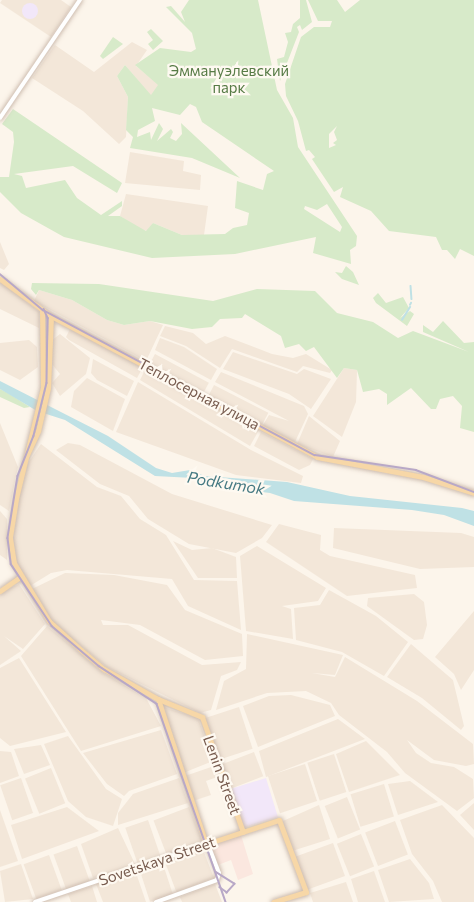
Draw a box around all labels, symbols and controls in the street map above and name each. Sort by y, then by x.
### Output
park label: Эммануэлевский парк [169,61,289,96]
street label: Теплосерная улица [135,354,263,434]
water label: Podkumok [186,467,266,499]
street label: Lenin Street [199,733,245,817]
street label: Sovetskaya Street [96,833,218,889]

